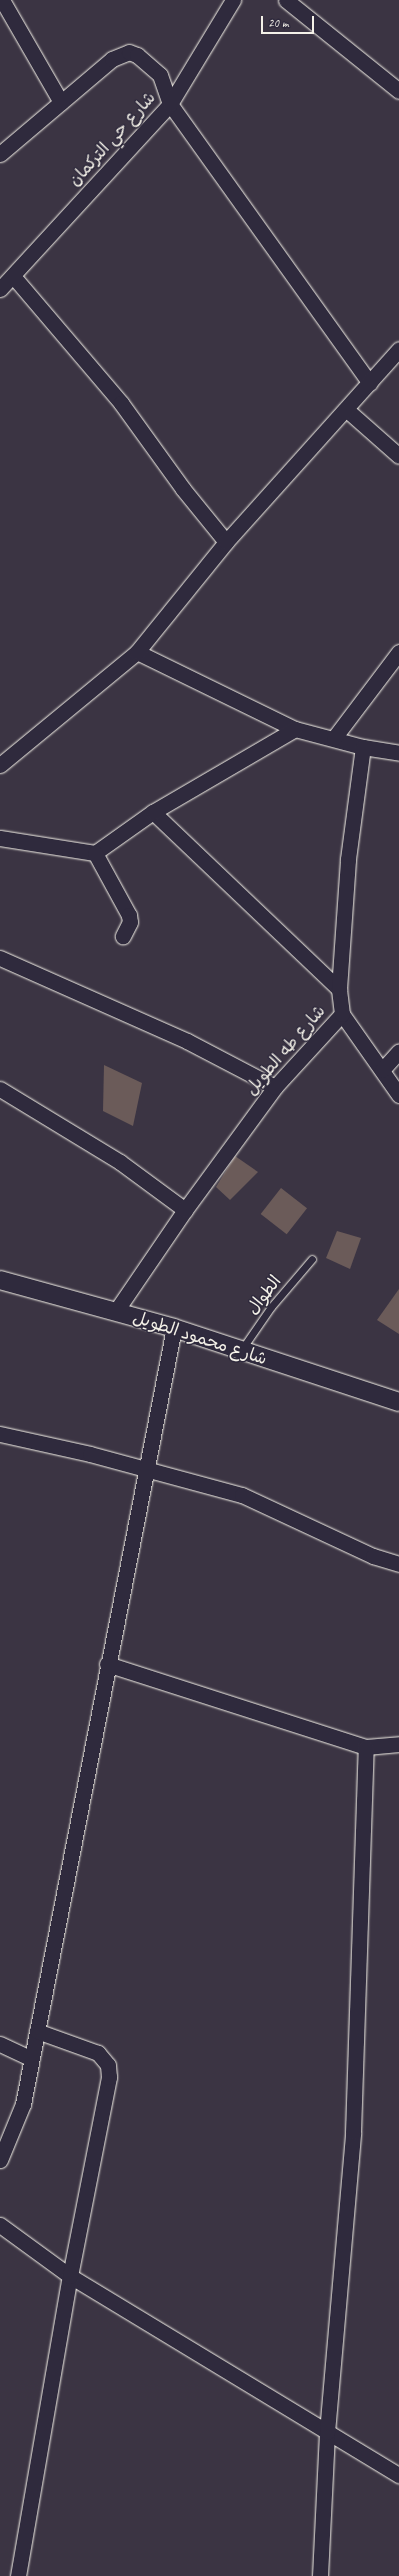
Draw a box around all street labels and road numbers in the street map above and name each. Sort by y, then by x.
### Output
street label: شارع حي التركمان [64,88,160,190]
street label: شارع طه الطويل [241,1001,329,1099]
street label: الطوال [242,1271,286,1319]
street label: شارع محمود الطويل [131,1307,269,1369]

